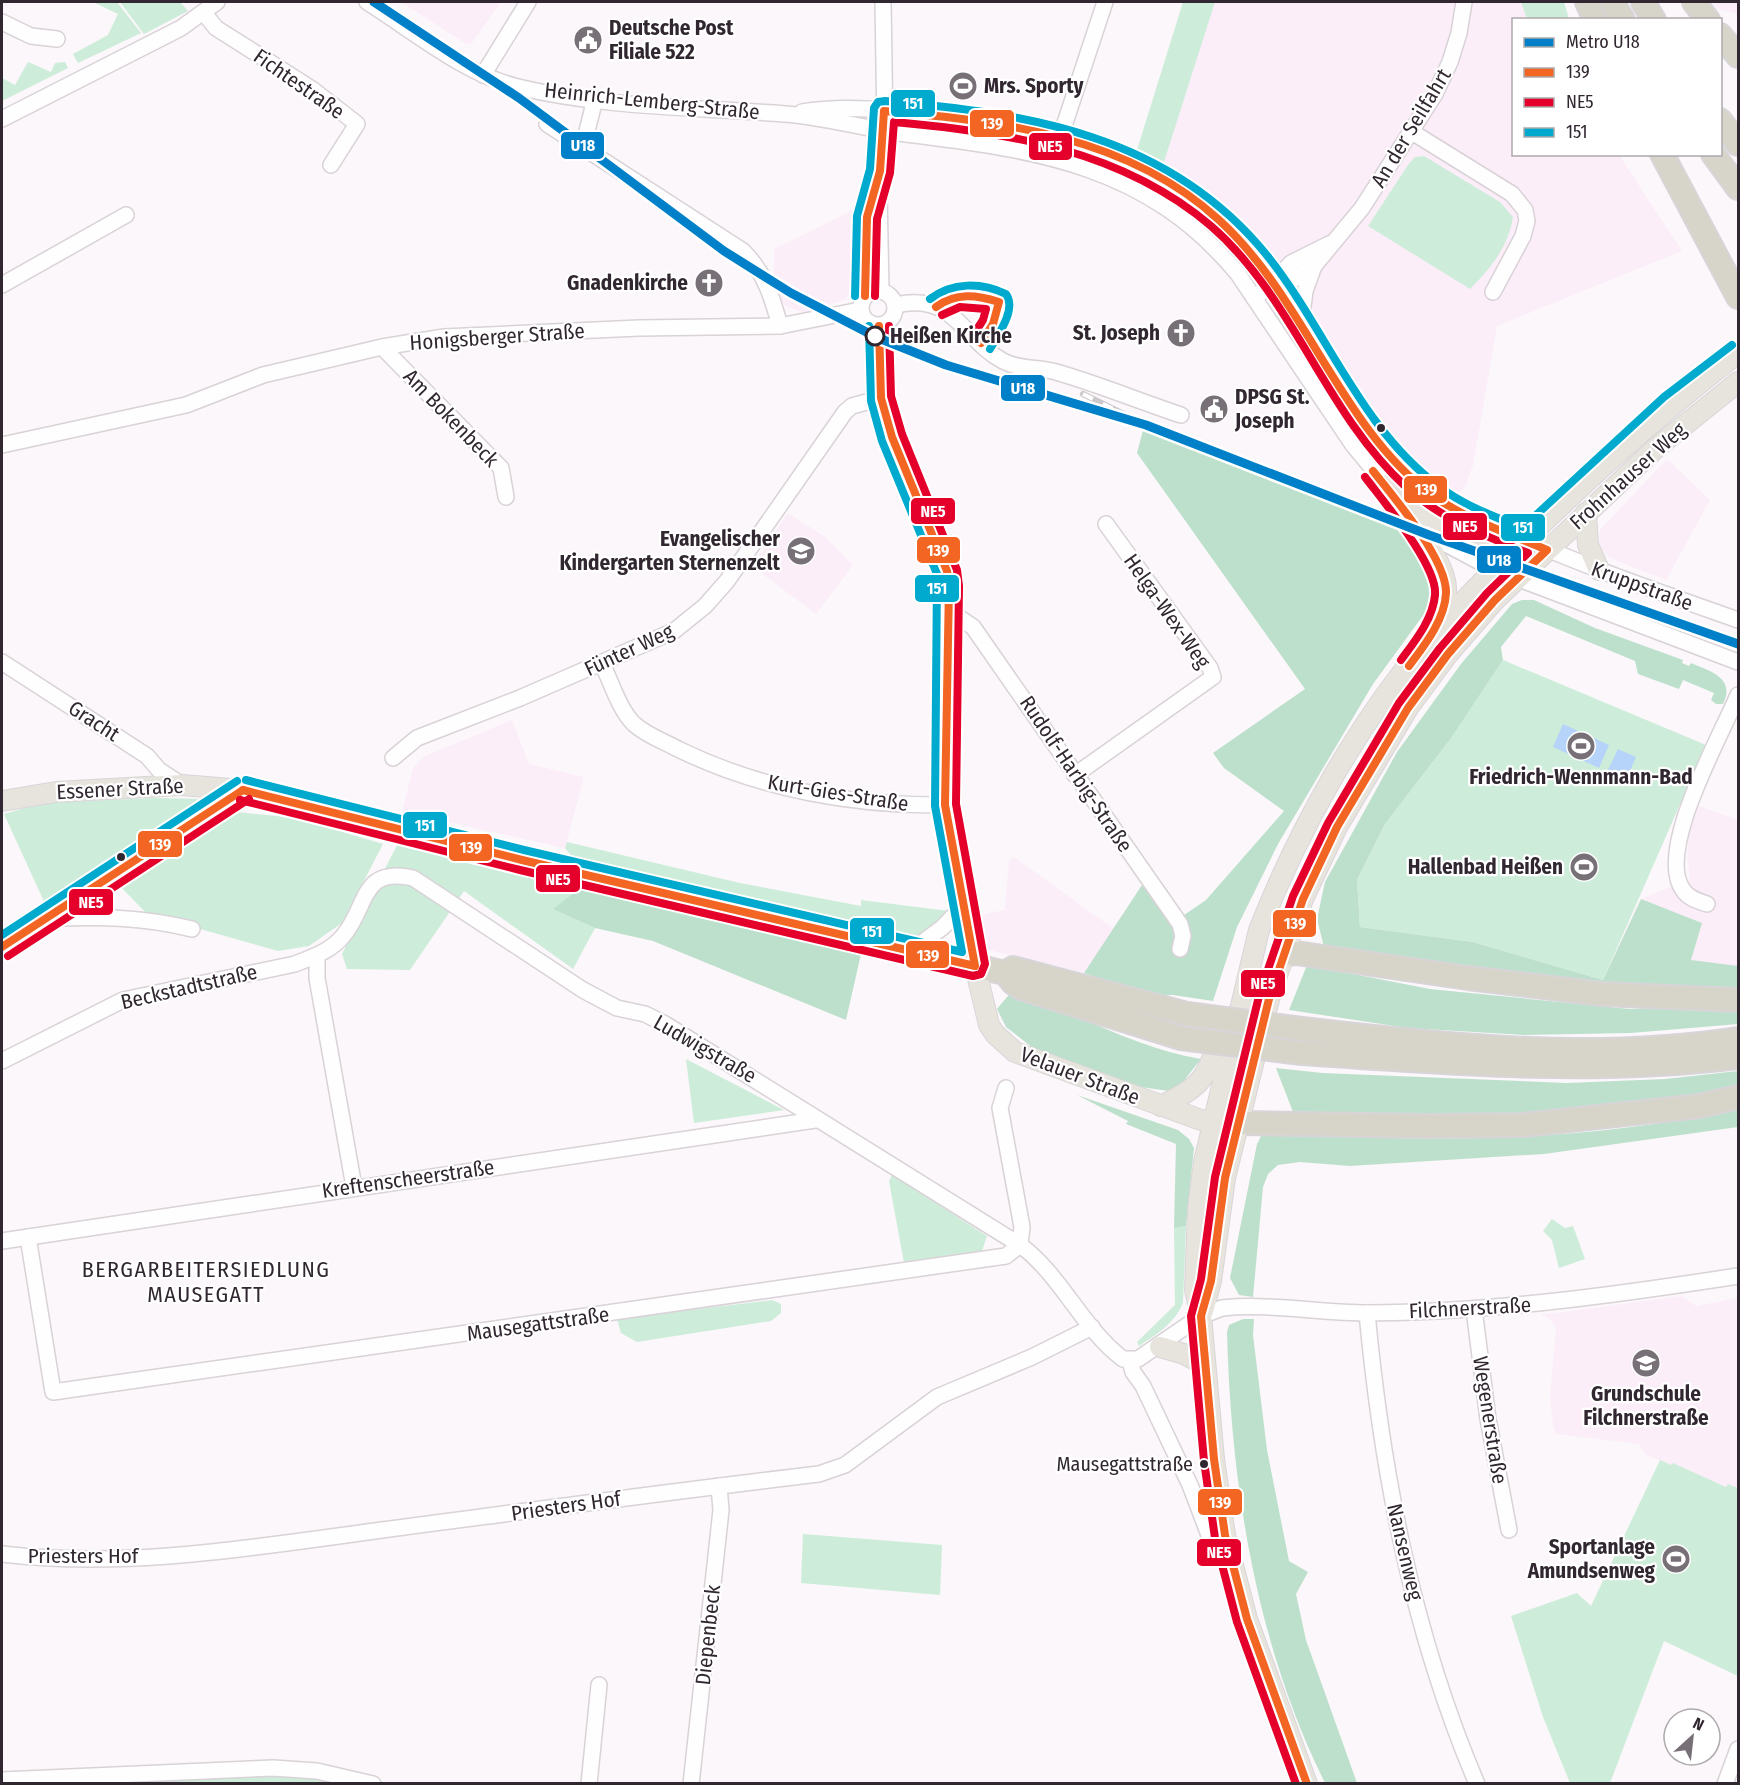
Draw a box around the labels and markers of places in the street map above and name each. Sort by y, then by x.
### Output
place label: Deutsche Post Filiale 522 [609,15,734,65]
public building icon: Deutsche Post Filiale 522 [572,24,604,56]
sports icon: Mrs. Sporty [947,70,979,102]
place label: Mrs. Sporty [984,73,1085,99]
church icon: Gnadenkirche [693,267,725,299]
place label: Gnadenkirche [567,270,688,296]
church icon: St. Joseph [1165,317,1197,349]
place label: St. Joseph [1073,320,1160,346]
place label: Heißen Kirche [890,323,1012,349]
marker: Heißen Kirche [865,326,885,346]
place label: DPSG St. Joseph [1234,384,1310,434]
public building icon: DPSG St. Joseph [1198,393,1230,425]
unlabelled marker [1375,422,1387,434]
place label: Evangelischer Kindergarten Sternenzelt [559,526,781,576]
school or university icon: Evangelischer Kindergarten Sternenzelt [785,535,817,567]
sports icon: Friedrich-Wennmann-Bad [1565,730,1597,762]
place label: Friedrich-Wennmann-Bad [1469,764,1693,790]
unlabelled marker [115,851,127,863]
sports icon: Hallenbad Heißen [1568,851,1600,883]
place label: Hallenbad Heißen [1408,854,1563,880]
school or university icon: Grundschule Filchnerstraße [1630,1347,1662,1379]
place label: Grundschule Filchnerstraße [1583,1381,1709,1431]
place label: Mausegattstraße [1056,1452,1193,1476]
marker: Mausegattstraße [1198,1458,1210,1470]
place label: Sportanlage Amundsenweg [1527,1534,1656,1584]
sports icon: Sportanlage Amundsenweg [1660,1543,1692,1575]

